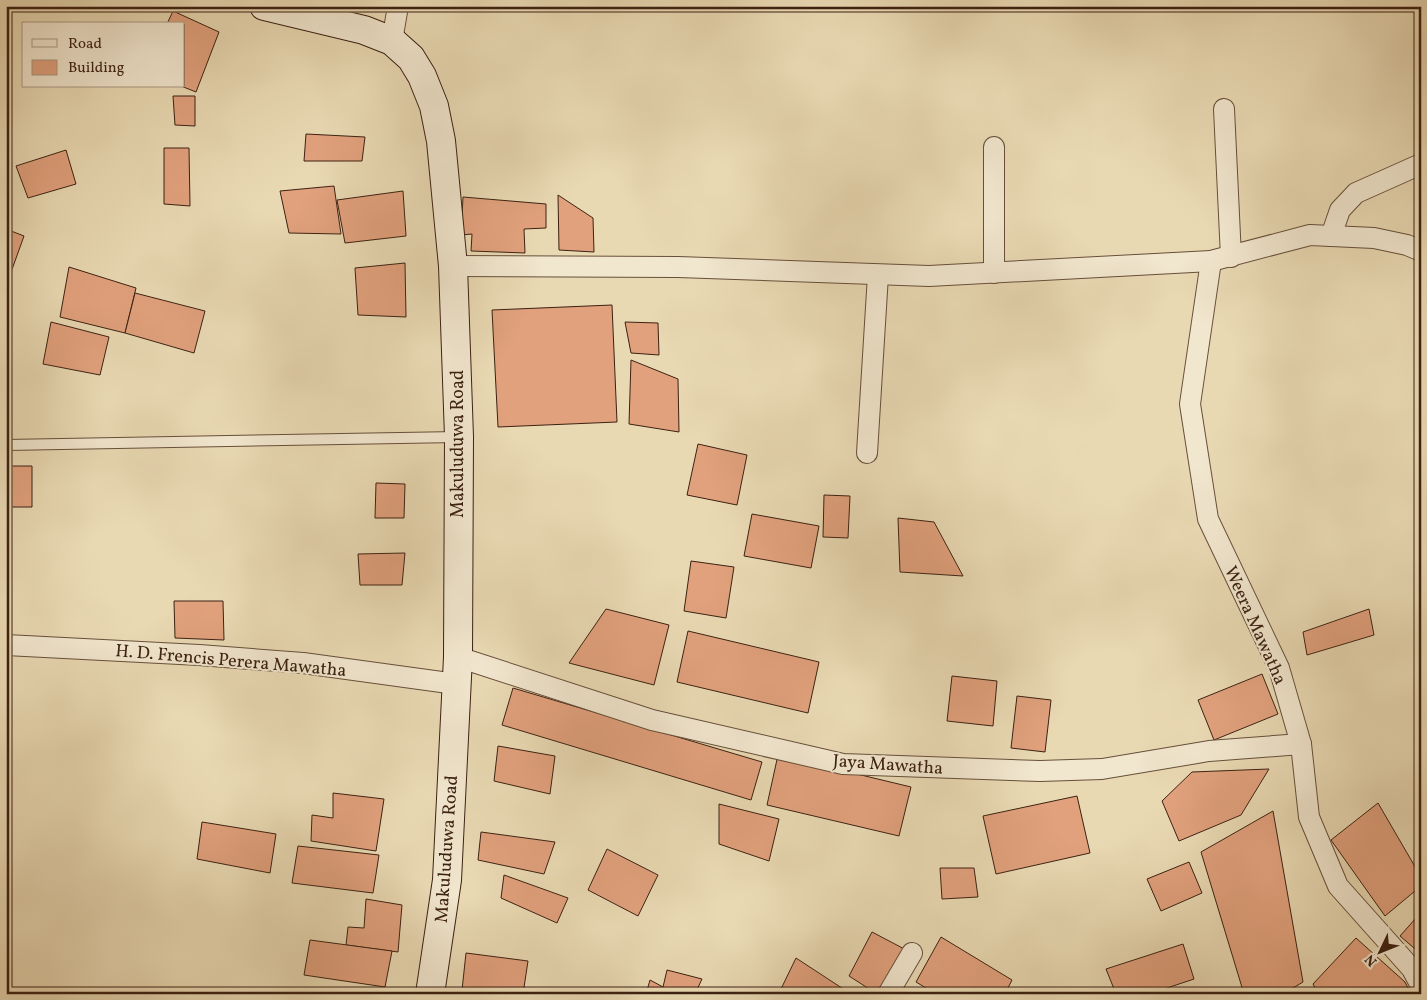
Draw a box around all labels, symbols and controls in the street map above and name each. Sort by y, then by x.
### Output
legend [22,22,185,88]
text: Road [68,34,102,55]
text: Building [68,58,125,79]
street label: Makuluduwa Road [446,370,471,518]
street label: Weera Mawatha [1217,562,1292,689]
street label: H. D. Frencis Perera Mawatha [114,639,347,684]
street label: Jaya Mawatha [832,749,944,782]
street label: Makuluduwa Road [430,774,465,924]
north arrow [1354,928,1404,978]
text: N [1361,950,1382,970]

